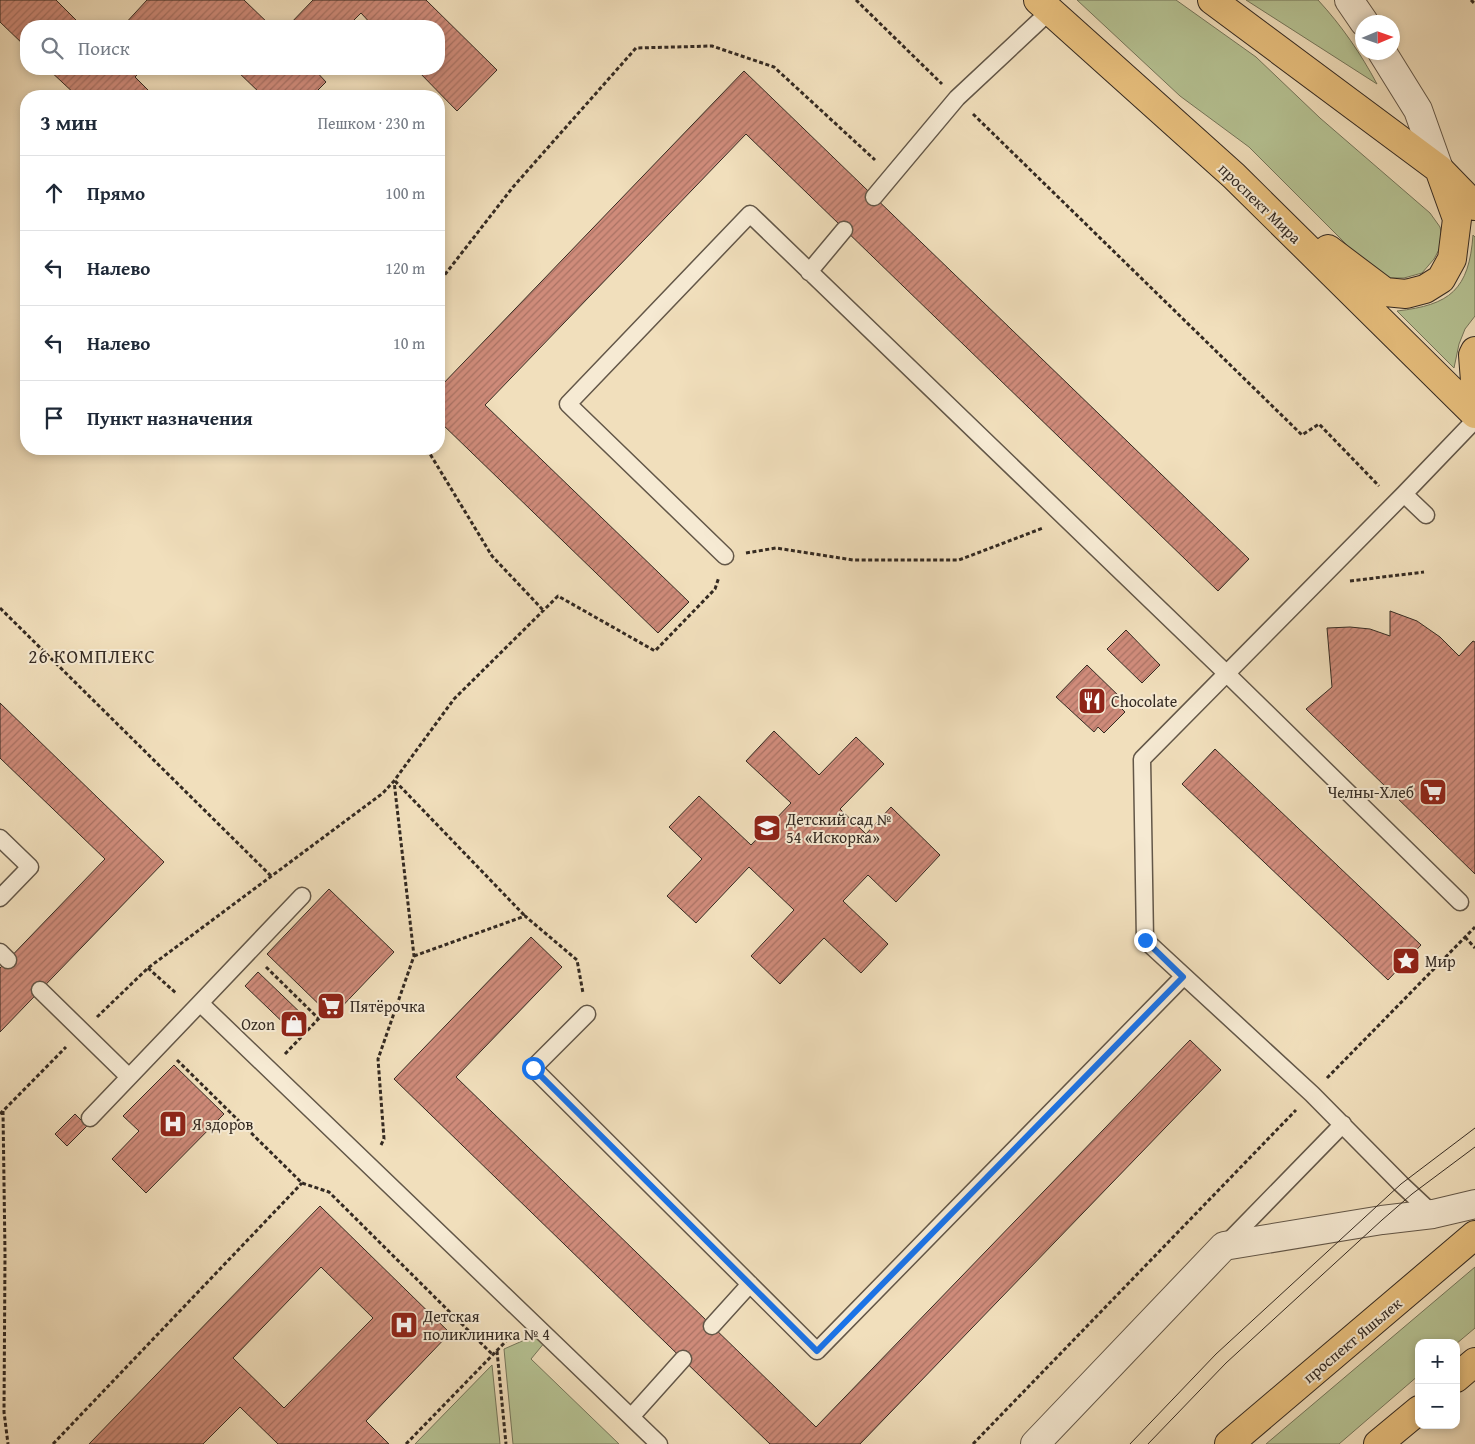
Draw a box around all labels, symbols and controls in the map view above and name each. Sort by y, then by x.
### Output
north arrow [1355,15,1400,60]
search box [20,20,445,75]
icon: search [38,34,66,62]
text: Поиск [78,34,130,62]
text: 3 мин [40,107,97,138]
text: Пешком · 230 m [318,111,425,135]
street label: проспект Мира [1213,157,1307,249]
icon: ahead [40,179,68,207]
text: Прямо [87,179,145,207]
text: 100 m [385,181,425,205]
icon: left [40,254,68,282]
text: Налево [87,254,150,282]
text: 120 m [385,256,425,280]
icon: left [40,329,68,357]
text: Налево [87,329,150,357]
text: 10 m [393,331,425,355]
icon: arrive [40,404,68,432]
text: Пункт назначения [87,404,253,432]
district label: 26 КОМПЛЕКС [28,642,156,670]
restaurant icon: Chocolate [1077,686,1107,716]
place label: Chocolate [1111,689,1177,713]
supermarket icon: Челны-Хлеб [1418,777,1448,807]
place label: Челны-Хлеб [1328,780,1414,804]
place label: Детский сад № 54 «Искорка» [785,807,892,849]
school or university icon: Детский сад № 54 «Искорка» [752,813,782,843]
route end [1134,929,1157,952]
place icon: Мир [1391,946,1421,976]
place label: Мир [1425,949,1456,973]
supermarket icon: Пятёрочка [316,991,346,1021]
place label: Пятёрочка [350,994,425,1018]
shop icon: Ozon [279,1009,309,1039]
place label: Ozon [241,1012,275,1036]
route start [522,1057,545,1080]
hospital icon: Я здоров [158,1109,188,1139]
place label: Я здоров [191,1112,254,1136]
street label: проспект Яшьлек [1297,1291,1407,1389]
place label: Детская поликлиника № 4 [422,1304,550,1346]
hospital icon: Детская поликлиника № 4 [389,1310,419,1340]
map controls [1415,1339,1460,1429]
button: + [1415,1339,1460,1384]
button: − [1415,1384,1460,1429]

